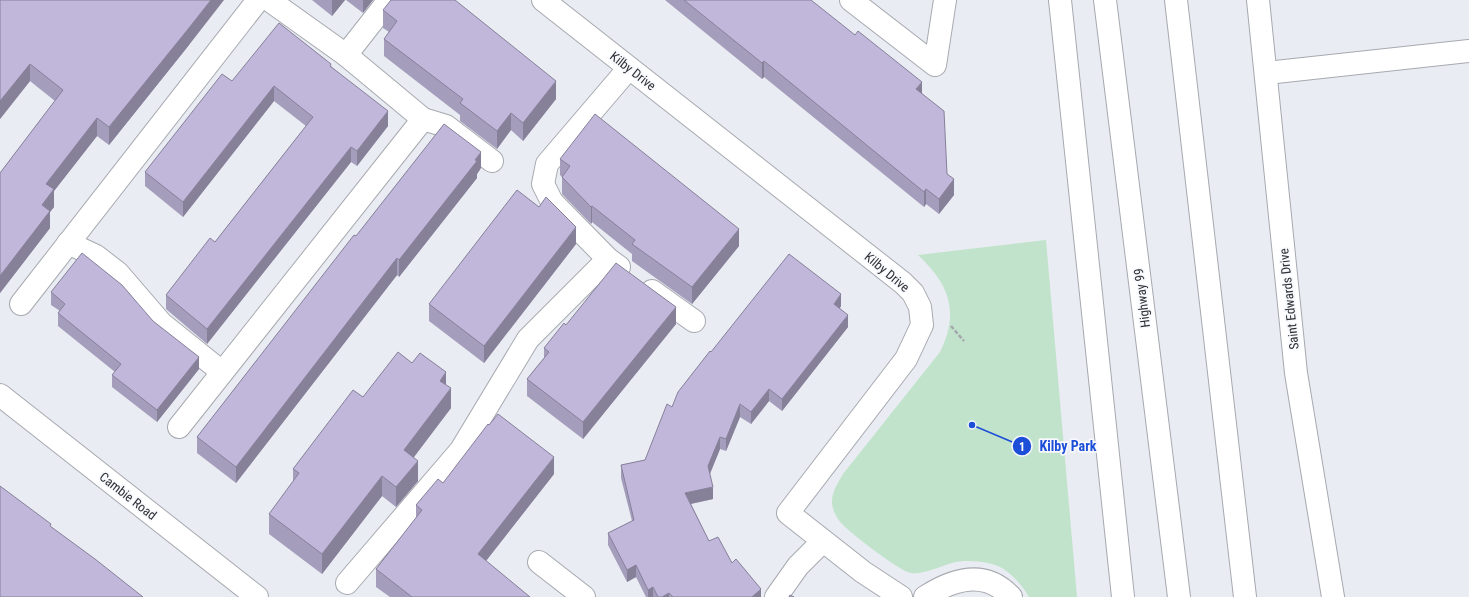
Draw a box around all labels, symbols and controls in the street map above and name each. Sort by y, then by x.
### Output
street label: Kilby Drive [607,49,659,93]
street label: Saint Edwards Drive [1276,248,1302,350]
street label: Kilby Drive [862,249,912,295]
street label: Highway 99 [1131,268,1153,328]
callout: Kilby Park [1012,433,1105,459]
text: Kilby Park [1040,438,1097,454]
text: 1 [1019,440,1025,454]
street label: Cambie Road [97,469,159,523]

